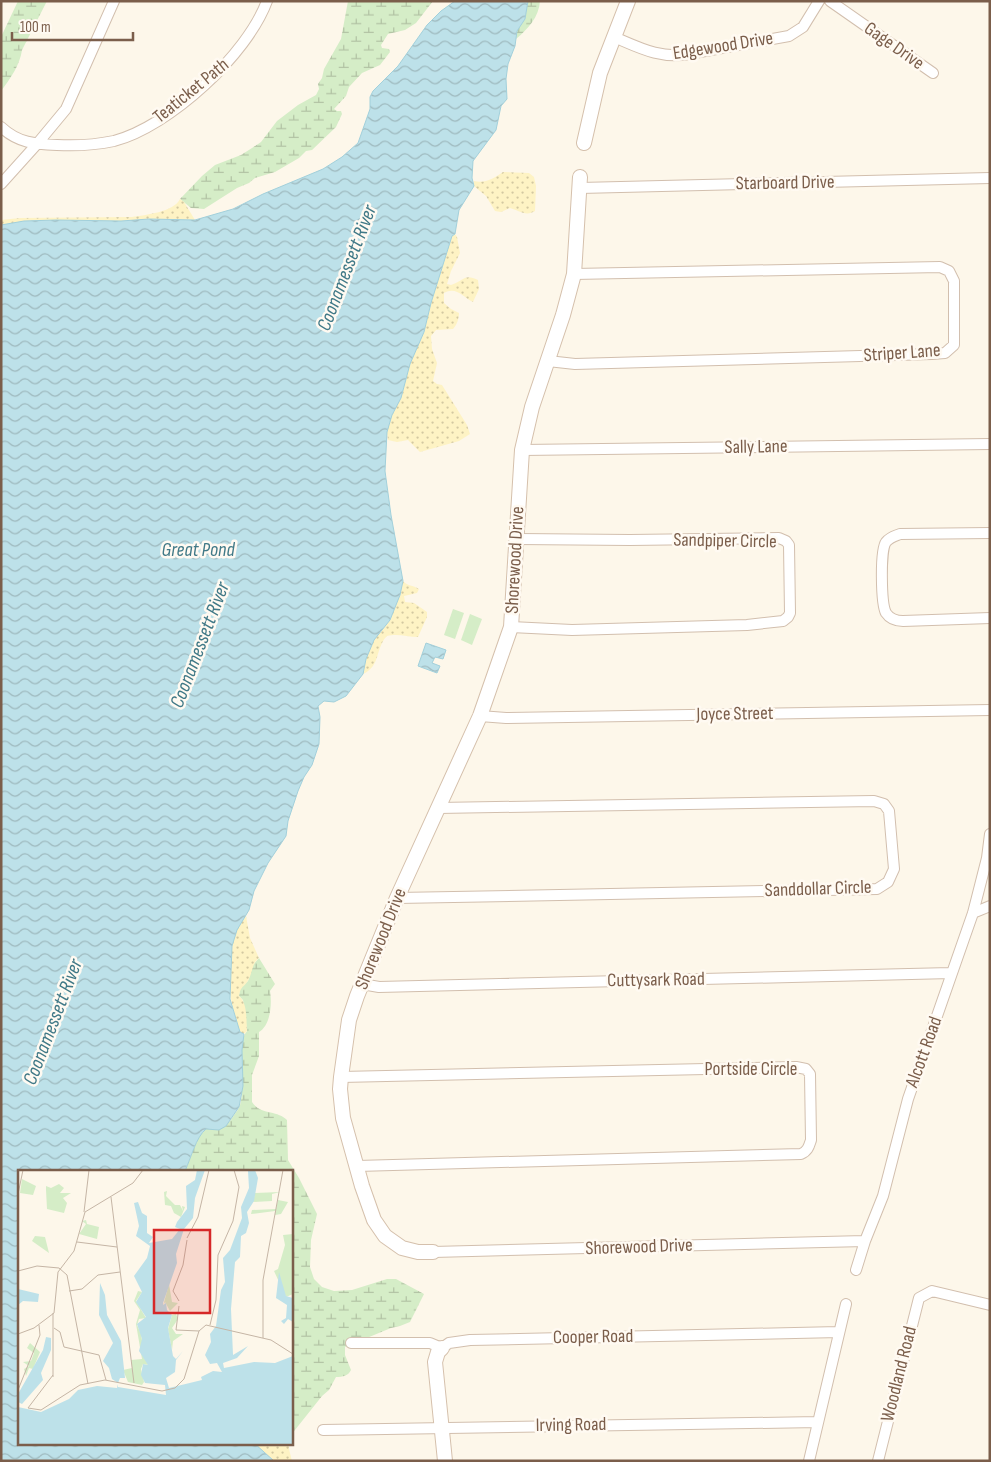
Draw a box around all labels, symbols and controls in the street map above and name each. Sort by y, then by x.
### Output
scale bar [12,10,134,42]
street label: Gage Drive [860,17,928,75]
text: 100 m [20,18,51,37]
street label: Edgewood Drive [671,27,775,65]
street label: Teaticket Path [149,54,233,128]
street label: Starboard Drive [735,171,835,195]
water label: Coonamessett River [312,200,382,334]
street label: Striper Lane [863,339,941,367]
street label: Sally Lane [724,435,788,459]
street label: Shorewood Drive [501,506,529,614]
street label: Sandpiper Circle [673,529,777,553]
water label: Great Pond [161,538,235,562]
water label: Coonamessett River [165,577,235,711]
street label: Joyce Street [695,702,774,726]
street label: Sanddollar Circle [764,876,872,902]
street label: Shorewood Drive [350,885,412,993]
water label: Coonamessett River [18,954,88,1088]
street label: Cuttysark Road [607,968,705,992]
street label: Alcott Road [900,1013,947,1091]
street label: Portside Circle [705,1058,797,1081]
inset map [18,1170,292,1444]
street label: Shorewood Drive [585,1234,693,1260]
street label: Woodland Road [876,1324,922,1424]
street label: Cooper Road [553,1325,633,1349]
street label: Irving Road [535,1413,607,1437]

